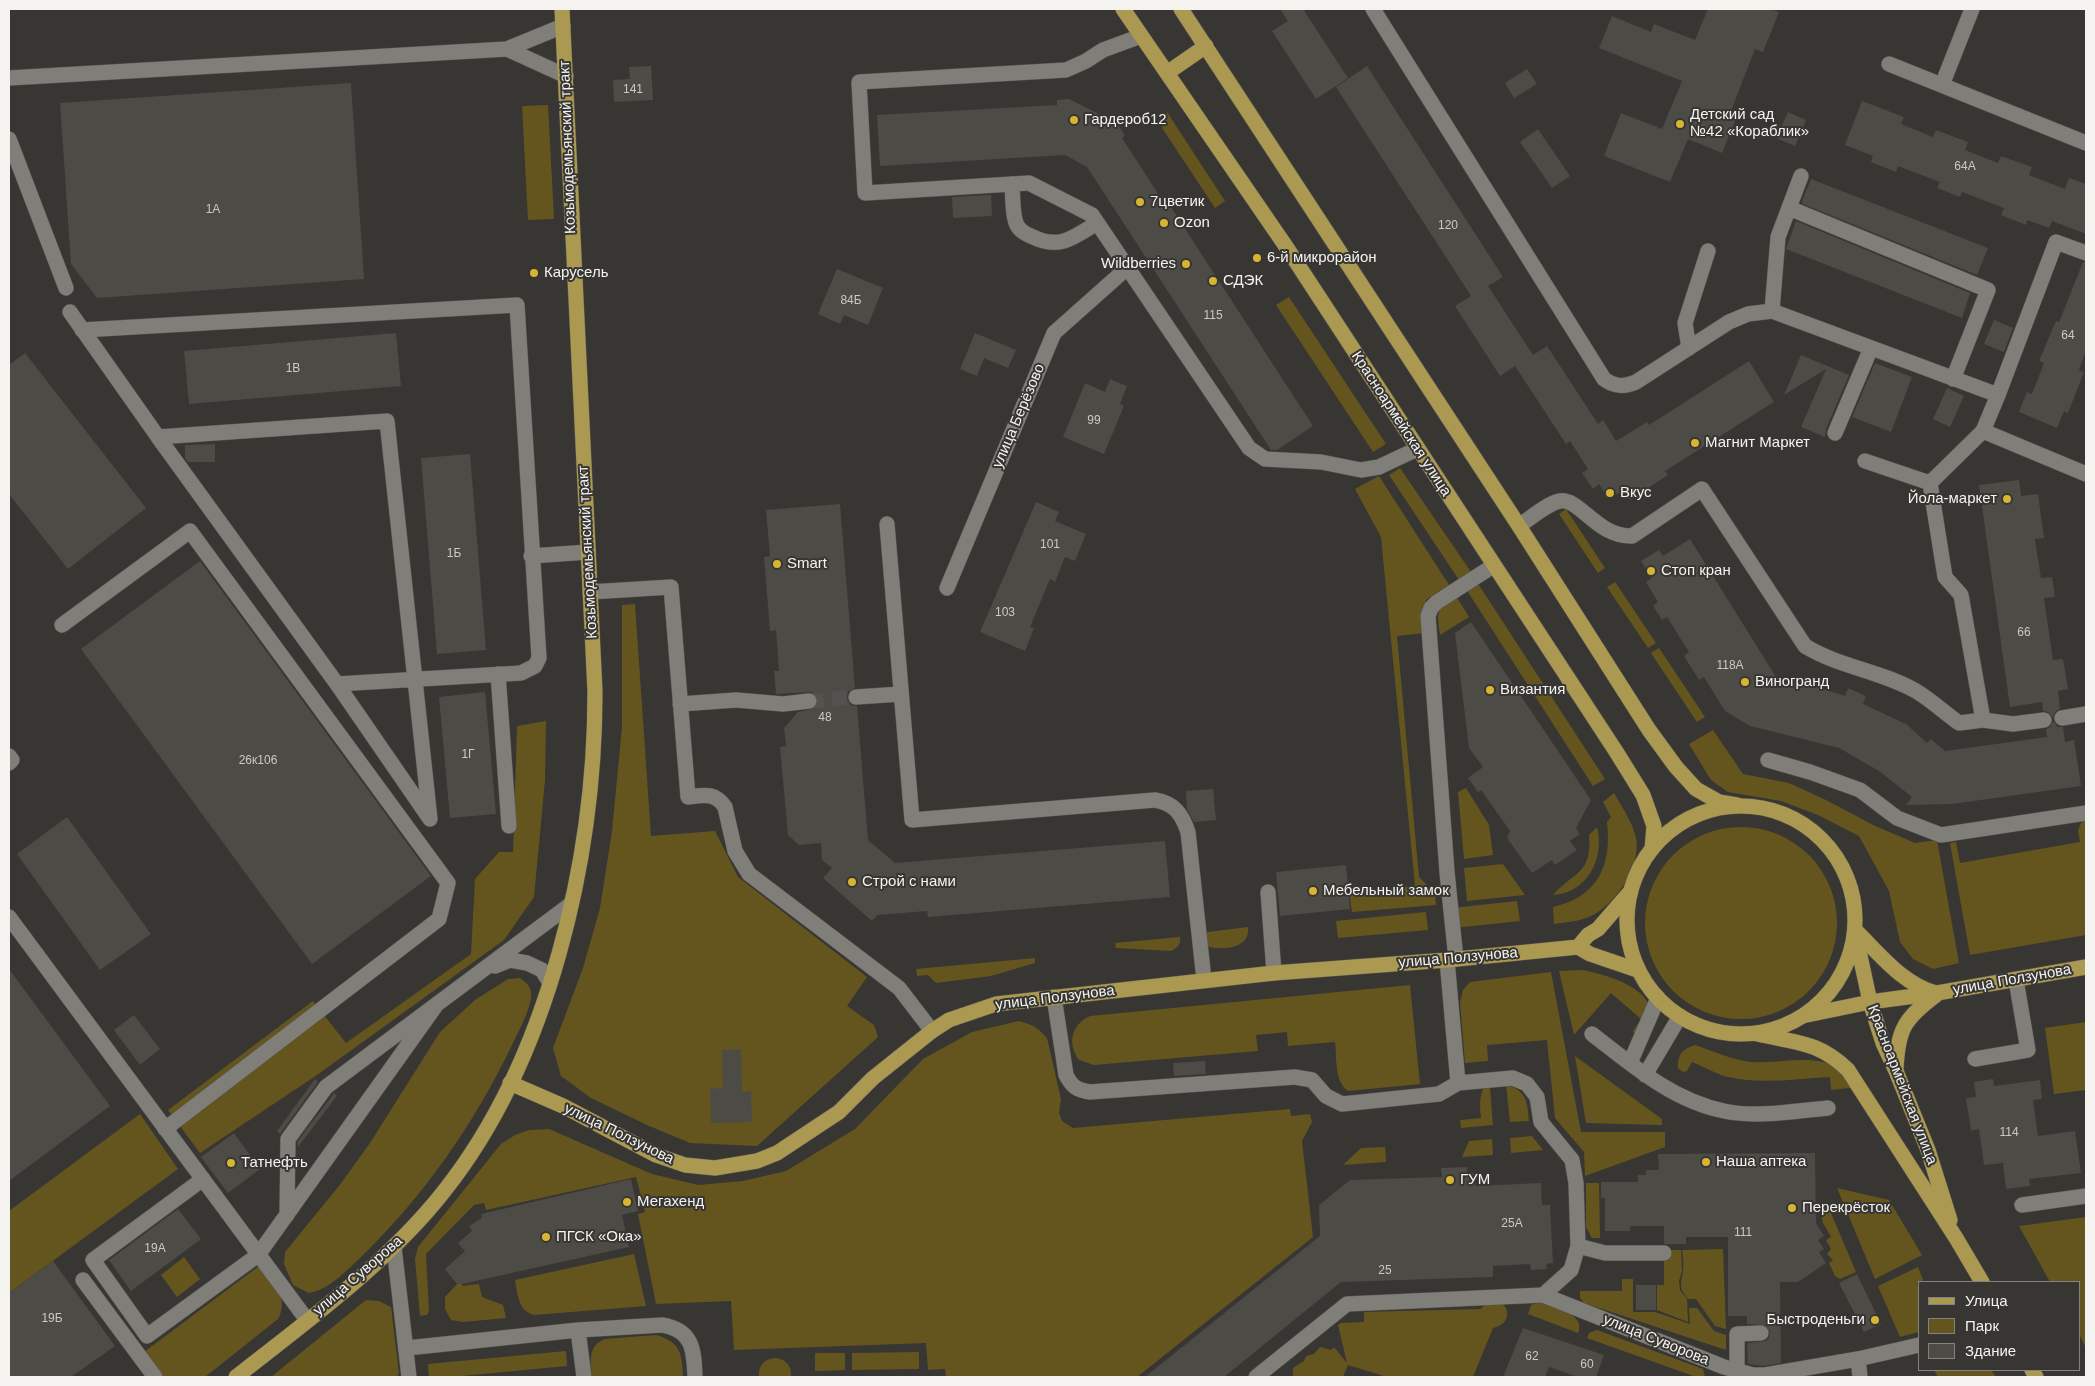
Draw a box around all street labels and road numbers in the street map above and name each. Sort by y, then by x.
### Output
street label: Козьмодемьянский тракт [556,60,580,234]
street label: Красноармейская улица [1347,348,1455,500]
street label: улица Берёзово [989,361,1049,471]
street label: Козьмодемьянский тракт [574,465,602,639]
street label: улица Ползунова [1397,944,1519,972]
street label: улица Ползунова [1951,961,2073,999]
street label: улица Ползунова [994,982,1116,1014]
street label: Красноармейская улица [1863,1003,1941,1167]
street label: улица Ползунова [561,1100,677,1168]
street label: улица Суворова [310,1232,406,1320]
street label: улица Суворова [1600,1311,1712,1369]

